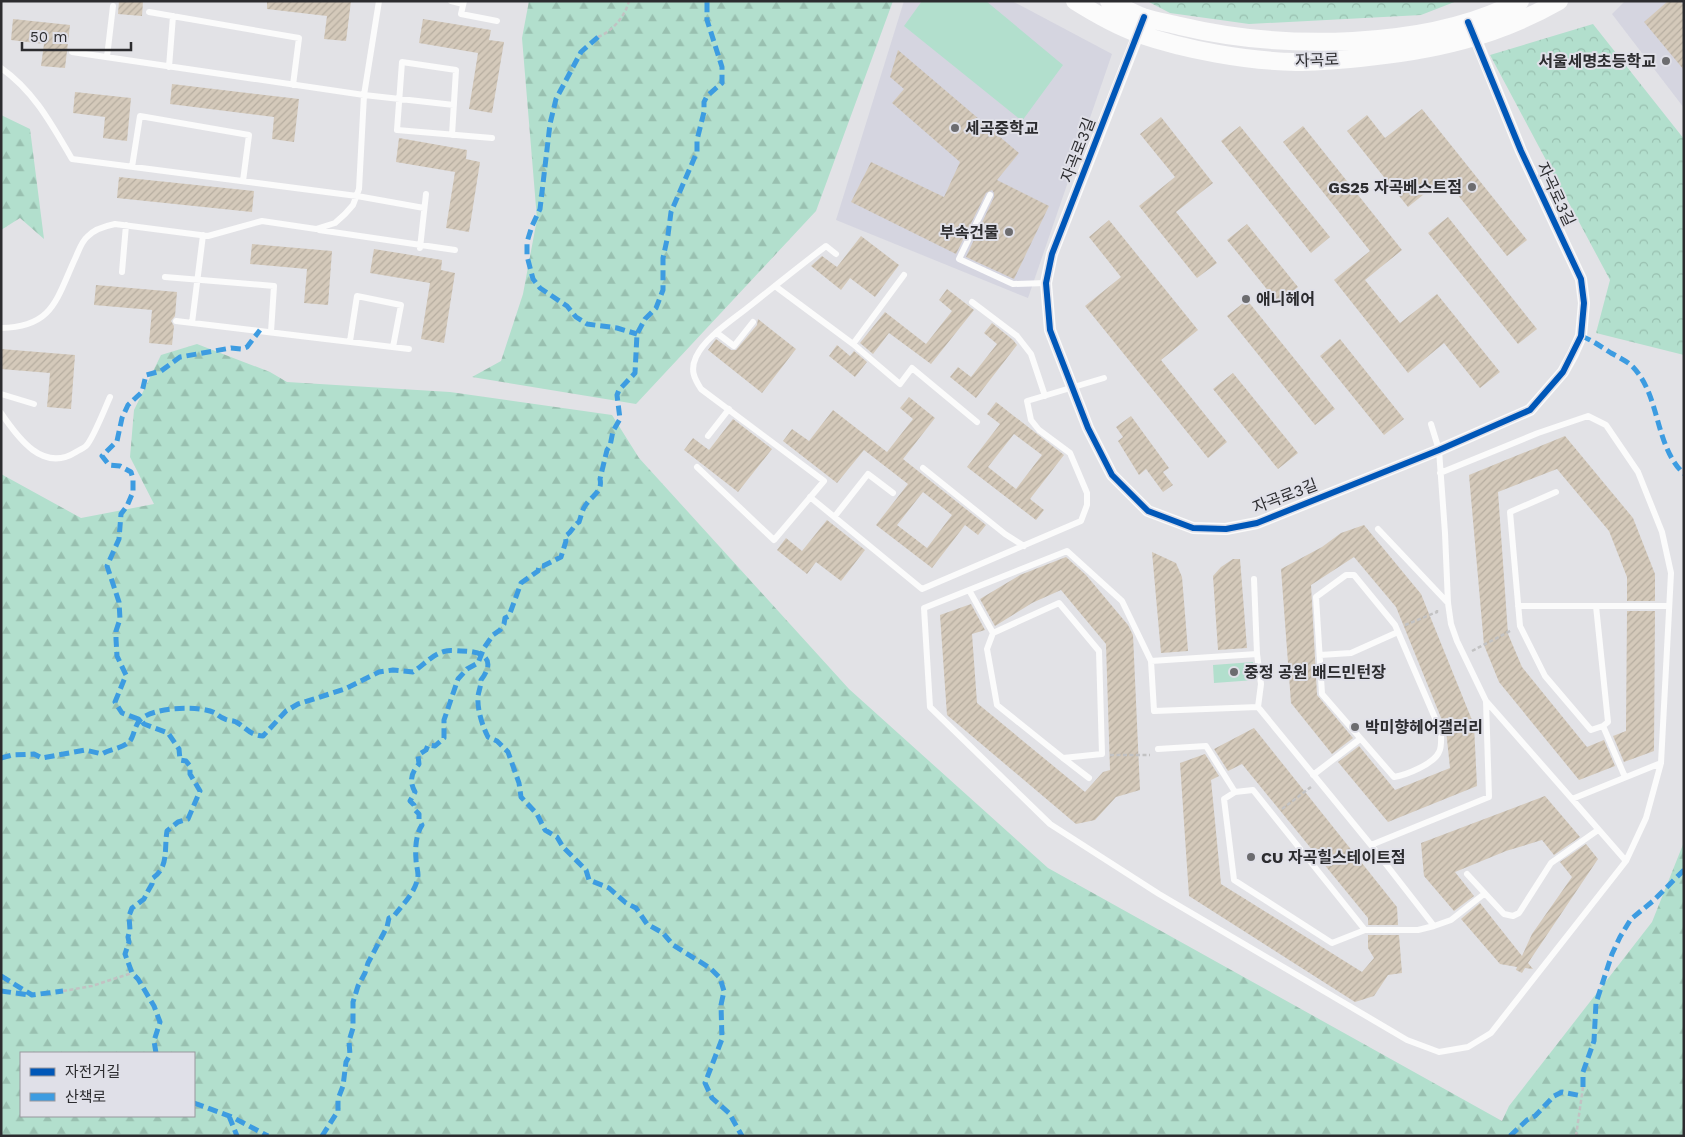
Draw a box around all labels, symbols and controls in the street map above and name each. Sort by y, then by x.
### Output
scale bar [22,20,131,52]
text: 50 m [30,28,67,46]
street label: 자곡로 [1295,50,1340,70]
place label: 서울세명초등학교 [1538,52,1656,71]
marker: 서울세명초등학교 [1660,55,1672,67]
street label: 자곡로3길 [1057,115,1099,185]
place label: 세곡중학교 [965,119,1039,138]
marker: 세곡중학교 [949,122,961,134]
street label: 자곡로3길 [1533,159,1579,229]
place label: GS25 자곡베스트점 [1328,178,1462,197]
marker: GS25 자곡베스트점 [1466,181,1478,193]
place label: 부속건물 [940,223,999,242]
marker: 부속건물 [1003,226,1015,238]
place label: 애니헤어 [1256,290,1315,309]
marker: 애니헤어 [1240,293,1252,305]
street label: 자곡로3길 [1250,475,1320,517]
place label: 중정 공원 배드민턴장 [1244,663,1386,682]
marker: 중정 공원 배드민턴장 [1228,666,1240,678]
place label: 박미향헤어갤러리 [1365,718,1483,737]
marker: 박미향헤어갤러리 [1349,721,1361,733]
place label: CU 자곡힐스테이트점 [1261,848,1406,867]
marker: CU 자곡힐스테이트점 [1245,851,1257,863]
legend [20,1052,195,1117]
text: 자전거길 [65,1063,120,1081]
text: 산책로 [65,1088,106,1106]

